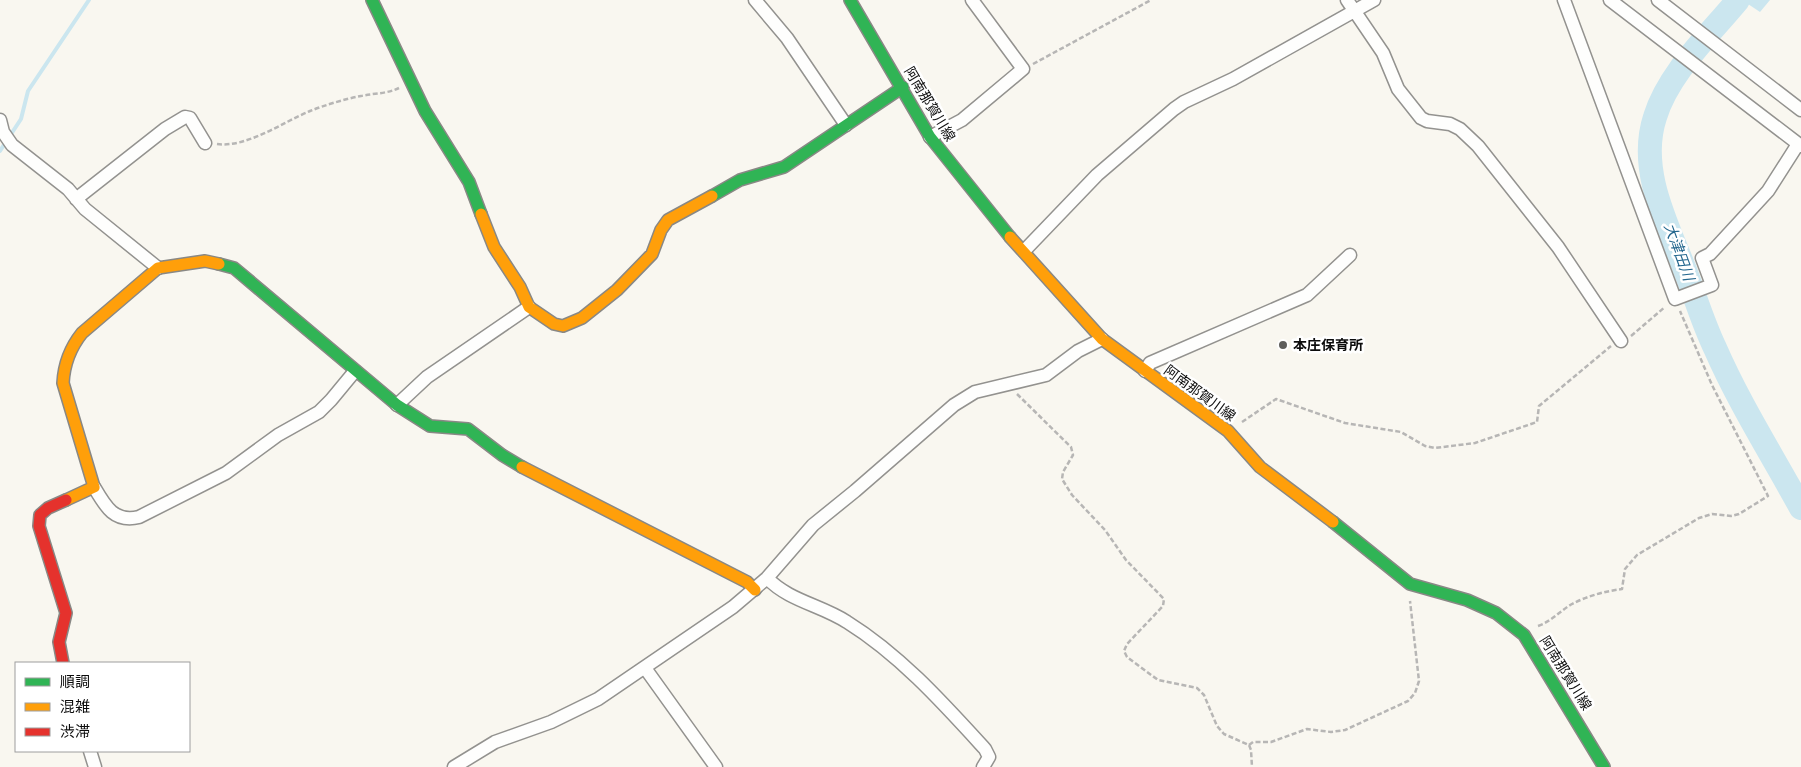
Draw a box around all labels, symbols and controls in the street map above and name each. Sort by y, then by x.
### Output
street label: 阿南那賀川線 [902,64,958,144]
water label: 大津田川 [1660,221,1698,285]
place label: 本庄保育所 [1293,337,1363,353]
marker: 本庄保育所 [1277,339,1289,351]
street label: 阿南那賀川線 [1161,362,1239,424]
street label: 阿南那賀川線 [1537,633,1595,713]
legend [15,662,190,752]
text: 順調 [60,673,90,691]
text: 混雑 [60,698,90,716]
text: 渋滞 [60,723,90,741]

